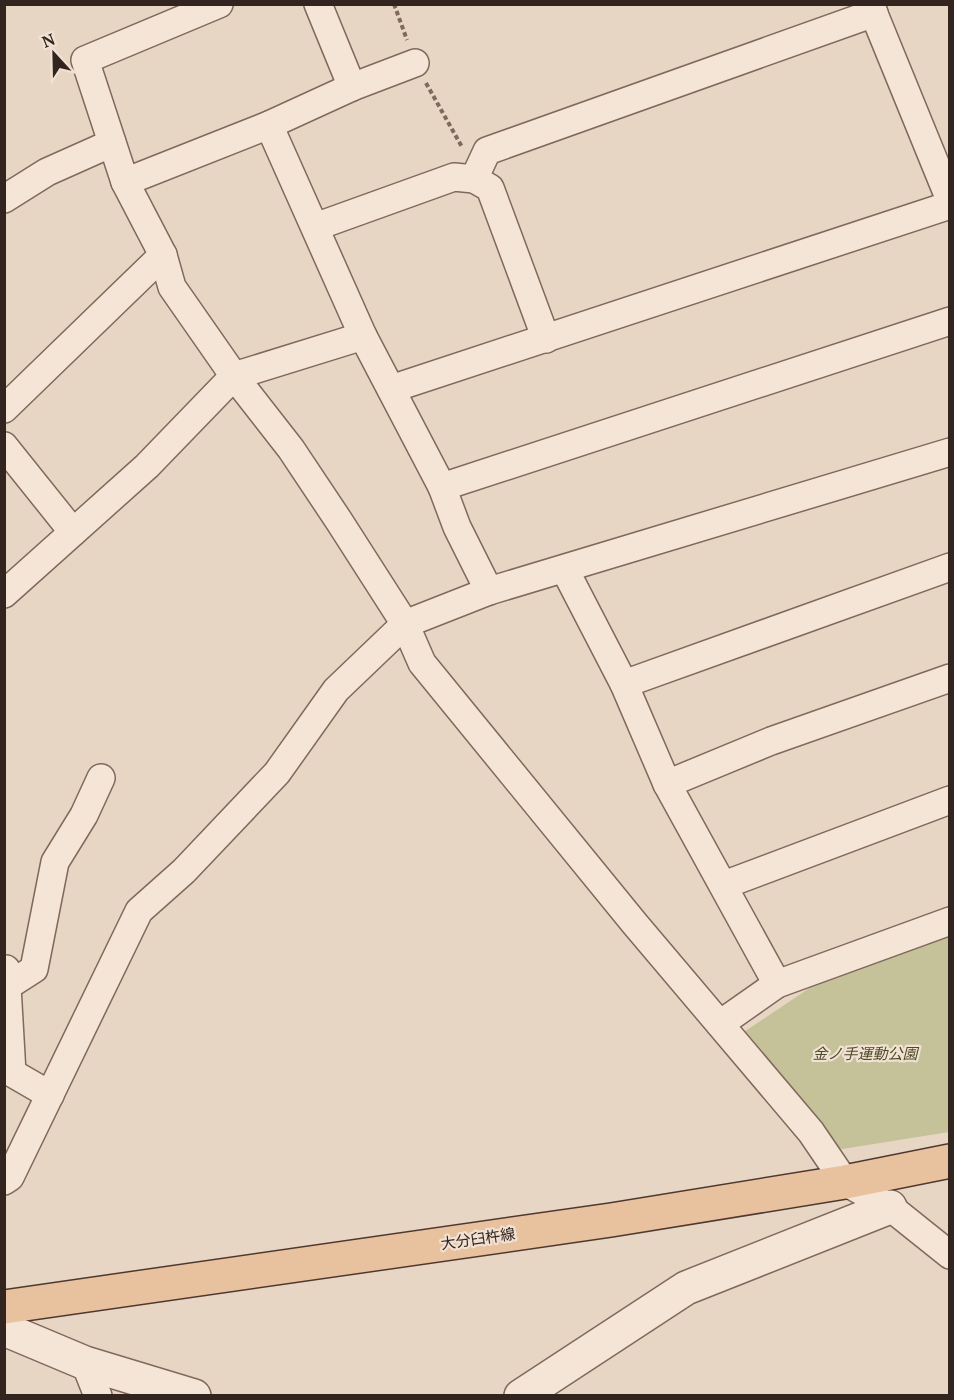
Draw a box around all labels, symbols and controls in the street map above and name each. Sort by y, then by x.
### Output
north arrow [24,24,84,84]
text: N [39,28,58,53]
park label: 金ノ手運動公園 [812,1043,919,1063]
street label: 大分臼杵線 [439,1223,516,1253]

